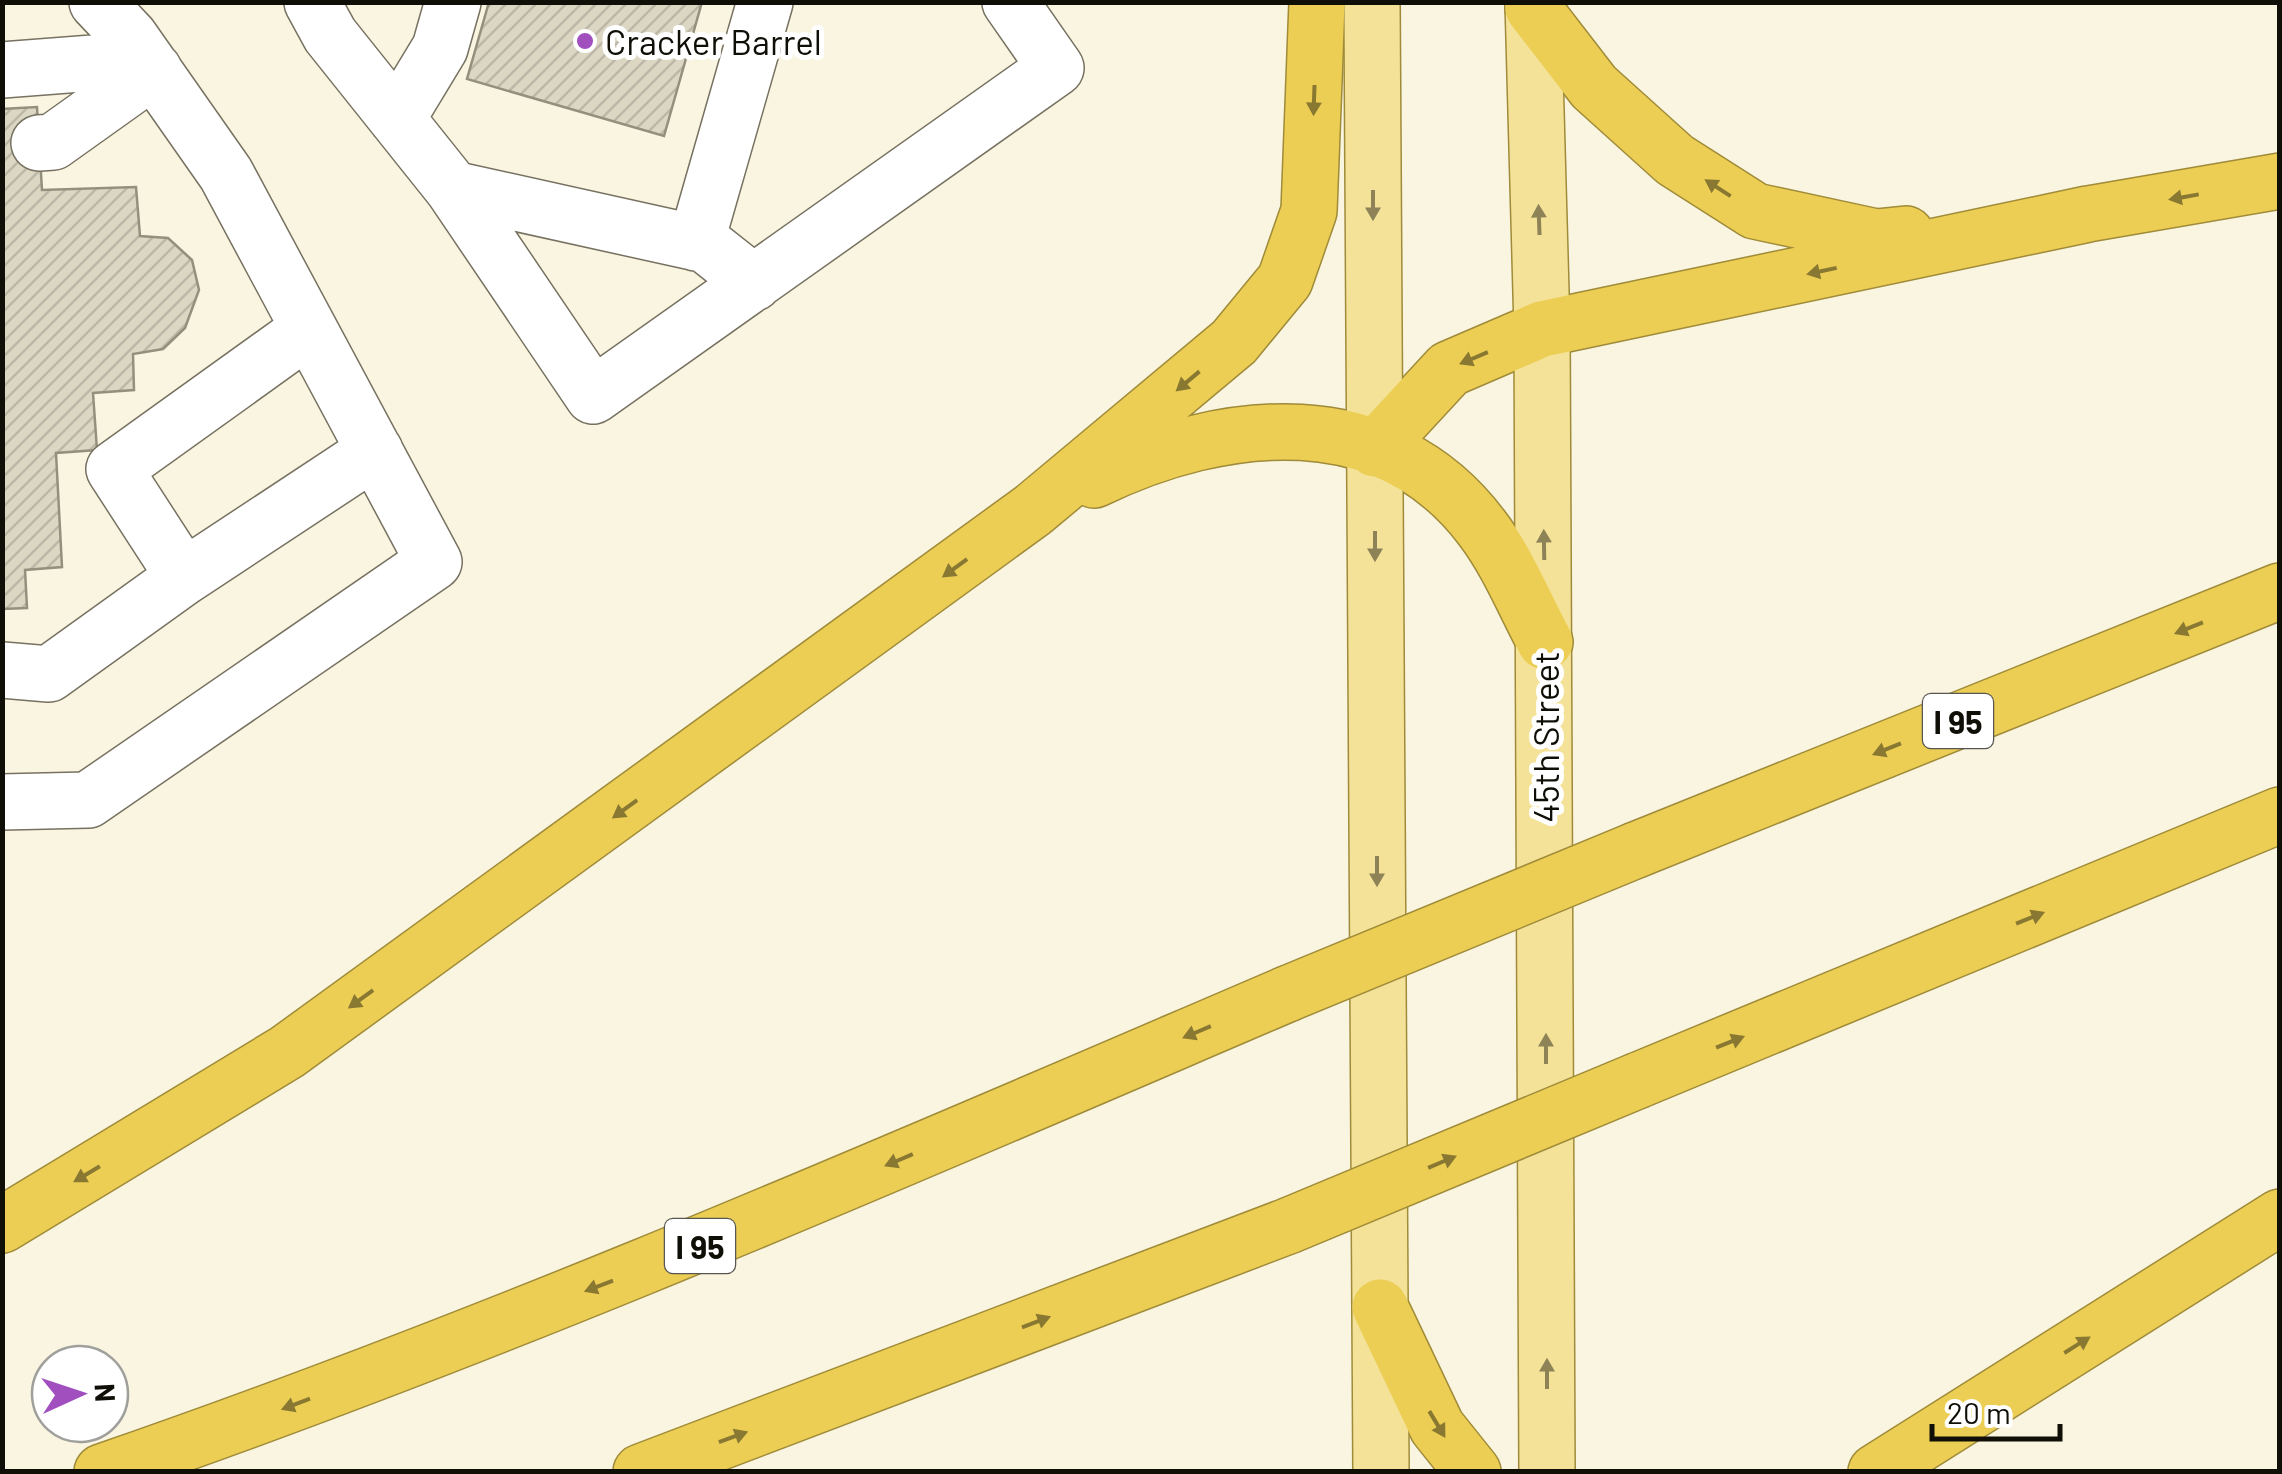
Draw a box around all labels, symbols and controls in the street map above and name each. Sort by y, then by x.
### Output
place label: Cracker Barrel [605,20,822,62]
marker: Cracker Barrel [574,30,596,52]
one-way arrow [1305,84,1321,116]
one-way arrow [1705,179,1732,197]
one-way arrow [1365,189,1381,221]
one-way arrow [2168,190,2199,205]
one-way arrow [1531,203,1547,235]
one-way arrow [1806,264,1837,279]
one-way arrow [1459,350,1489,366]
one-way arrow [1175,369,1200,391]
one-way arrow [1536,528,1552,560]
one-way arrow [1367,531,1383,563]
one-way arrow [942,557,968,577]
one-way arrow [2174,620,2204,636]
street label: 45th Street [1524,651,1566,823]
road number: I 95 [1923,694,1993,748]
one-way arrow [1872,741,1902,757]
one-way arrow [611,798,638,818]
one-way arrow [1369,856,1385,888]
one-way arrow [2015,910,2045,926]
one-way arrow [348,988,374,1008]
one-way arrow [1182,1024,1212,1040]
one-way arrow [1538,1033,1554,1065]
one-way arrow [1715,1034,1745,1050]
one-way arrow [884,1153,914,1169]
one-way arrow [1427,1153,1457,1169]
one-way arrow [73,1165,101,1182]
road number: I 95 [665,1219,735,1273]
one-way arrow [584,1279,614,1295]
one-way arrow [1022,1314,1052,1329]
one-way arrow [2063,1337,2091,1354]
north arrow [30,1344,130,1444]
one-way arrow [1539,1358,1555,1390]
scale bar [1932,1379,2060,1441]
text: N [89,1382,123,1403]
text: 20 m [1947,1394,2011,1430]
one-way arrow [281,1397,311,1412]
one-way arrow [1428,1410,1445,1438]
one-way arrow [718,1429,748,1445]

